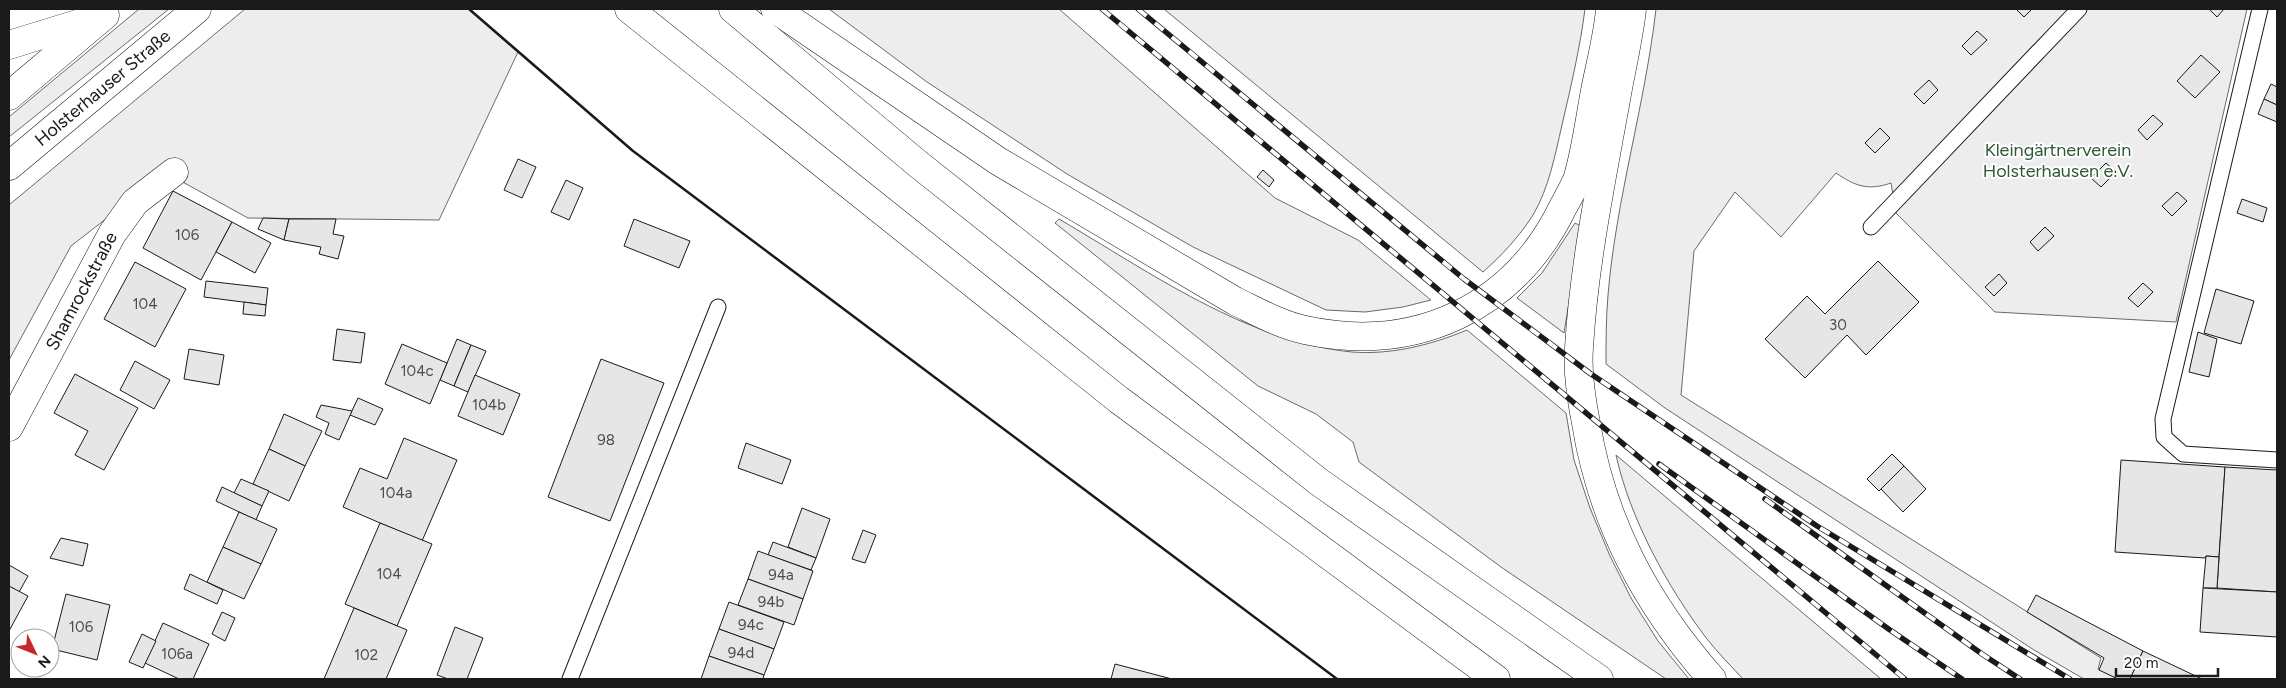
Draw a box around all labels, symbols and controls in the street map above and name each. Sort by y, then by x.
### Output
street label: Holsterhauser Straße [30,25,175,151]
park label: Kleingärtnerverein Holsterhausen e.V. [1983,139,2133,182]
house number: 106 [175,226,200,244]
street label: Shamrockstraße [41,228,122,354]
house number: 104 [132,295,158,313]
house number: 30 [1829,316,1847,334]
house number: 104c [400,362,434,380]
house number: 104b [472,396,506,414]
house number: 98 [597,431,615,449]
house number: 104a [380,484,412,502]
house number: 104 [376,565,402,583]
house number: 94a [768,566,794,584]
house number: 94b [758,593,785,611]
house number: 94c [738,616,764,634]
house number: 106 [69,618,94,636]
north arrow [10,628,60,678]
house number: 94d [728,644,754,662]
house number: 106a [161,645,193,663]
house number: 102 [354,646,378,664]
scale bar [2116,646,2218,678]
text: N [34,652,54,671]
text: 20 m [2124,654,2158,672]

